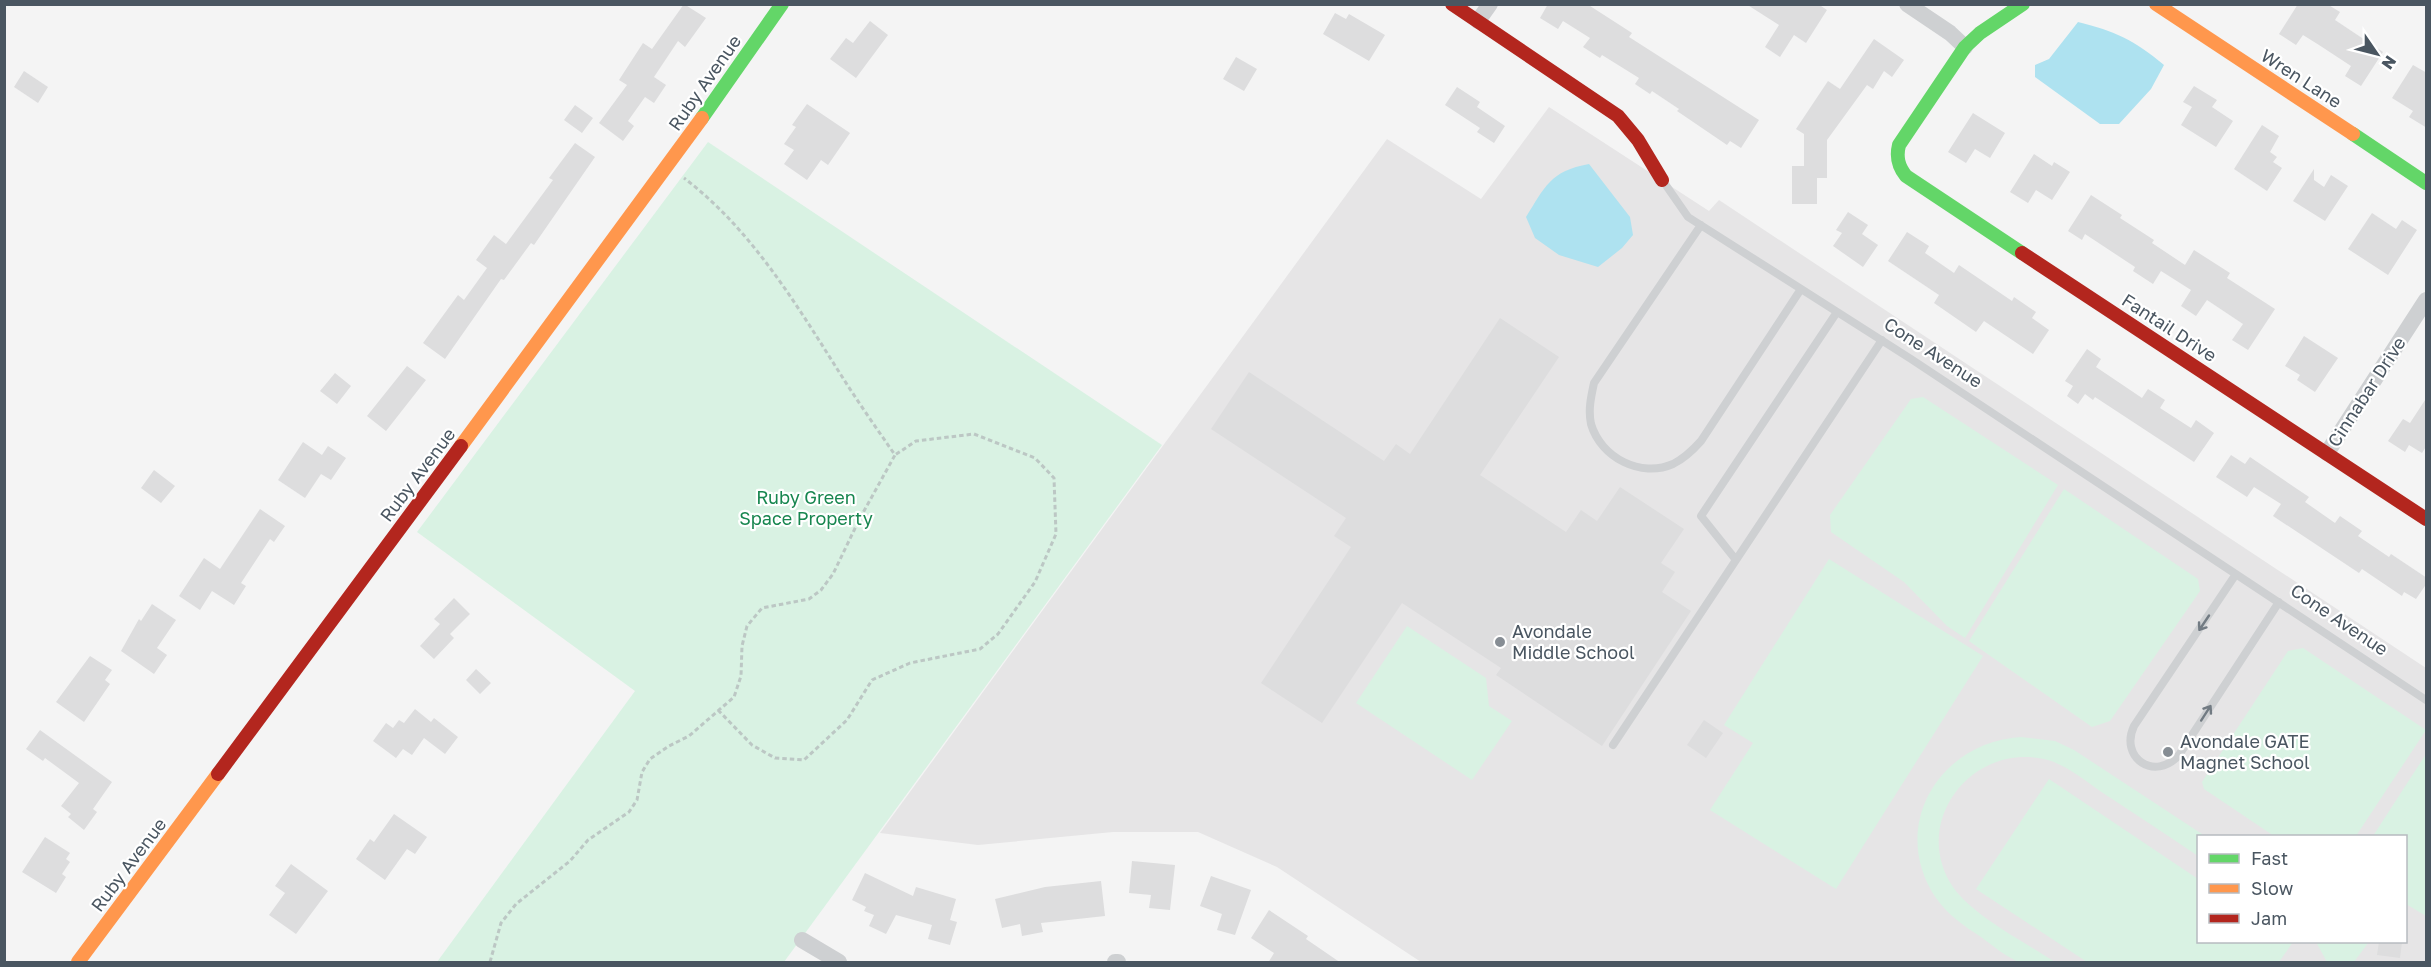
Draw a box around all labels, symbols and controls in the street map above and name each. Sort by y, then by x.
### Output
north arrow [2347,24,2407,84]
street label: Ruby Avenue [663,30,745,134]
street label: Wren Lane [2257,44,2346,112]
text: N [2378,52,2401,73]
street label: Fantail Drive [2118,288,2221,366]
street label: Cone Avenue [1880,312,1987,392]
street label: Cinnabar Drive [2322,332,2410,451]
street label: Ruby Avenue [375,423,460,526]
park label: Ruby Green Space Property [739,486,873,529]
street label: Cone Avenue [2287,579,2392,660]
one-way arrow [2198,614,2210,631]
place label: Avondale Middle School [1512,620,1635,663]
marker: Avondale Middle School [1493,635,1507,649]
one-way arrow [2200,706,2212,722]
place label: Avondale GATE Magnet School [2180,730,2310,773]
marker: Avondale GATE Magnet School [2161,745,2175,759]
street label: Ruby Avenue [86,813,171,916]
legend [2197,835,2407,943]
text: Fast [2251,847,2288,869]
text: Slow [2251,877,2294,899]
text: Jam [2251,907,2287,929]

